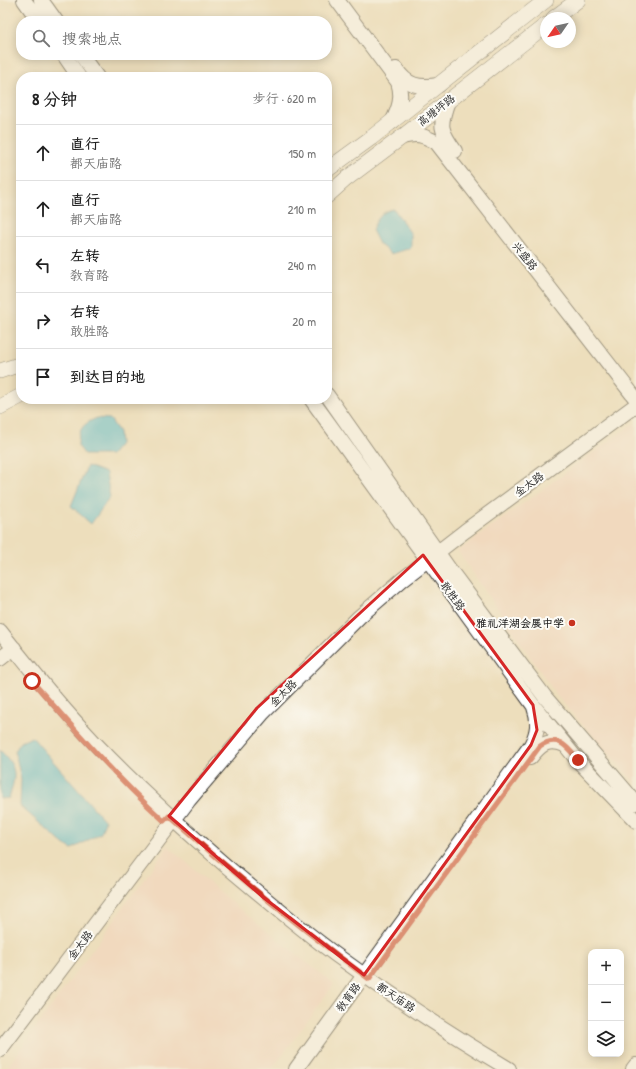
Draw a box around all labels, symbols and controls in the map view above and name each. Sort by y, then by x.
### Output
north arrow [540,12,576,48]
search box [16,16,332,60]
icon: search [30,27,52,49]
text: 搜索地点 [62,28,122,49]
text: 8 分钟 [32,87,77,110]
text: 步行 · 620 m [252,89,316,107]
street label: 高塘坪路 [414,91,458,129]
text: 直行 [70,133,100,154]
icon: ahead [32,142,54,164]
text: 150 m [288,144,316,162]
text: 都天庙路 [70,154,122,172]
text: 直行 [70,189,100,210]
icon: ahead [32,198,54,220]
text: 210 m [288,200,316,218]
text: 都天庙路 [70,210,122,228]
street label: 兴盛路 [509,239,541,273]
text: 左转 [70,245,100,266]
icon: left [32,254,54,276]
text: 240 m [287,256,316,274]
text: 教育路 [70,266,109,284]
text: 右转 [70,301,100,322]
icon: right [32,310,54,332]
text: 20 m [292,312,316,330]
text: 敢胜路 [70,322,109,340]
icon: arrive [32,366,54,388]
text: 到达目的地 [70,366,145,387]
street label: 金太路 [512,469,546,499]
street label: 敢胜路 [438,579,468,613]
place label: 雅礼洋湖会展中学 [476,616,564,630]
marker: 雅礼洋湖会展中学 [567,618,577,628]
route start [23,672,41,690]
street label: 金太路 [266,676,300,710]
route end [569,751,587,769]
street label: 金太路 [64,928,96,962]
map controls [588,949,624,1057]
button: + [588,949,624,985]
street label: 都天庙路 [374,979,418,1015]
street label: 教育路 [333,980,363,1014]
button: − [588,985,624,1021]
button: layers [588,1021,624,1057]

